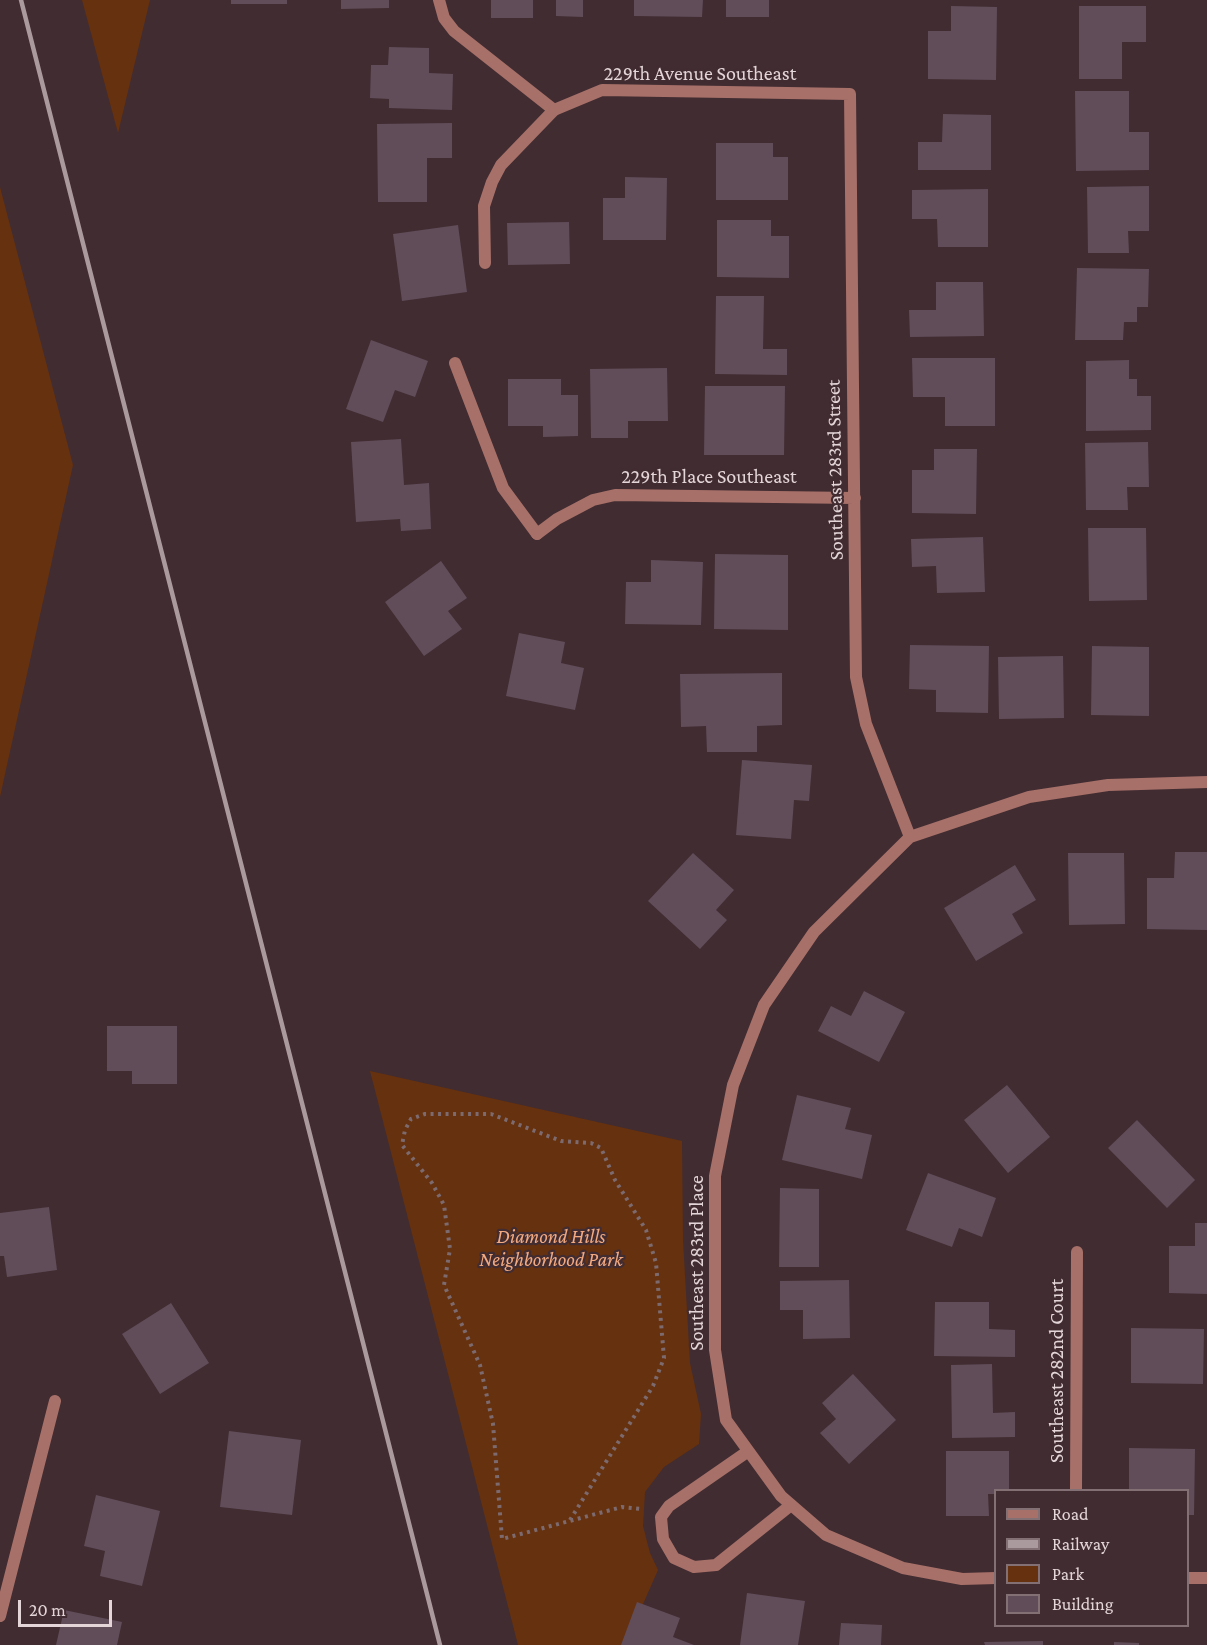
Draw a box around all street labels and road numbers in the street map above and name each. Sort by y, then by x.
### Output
street label: 229th Avenue Southeast [604,62,796,86]
street label: Southeast 283rd Street [821,379,849,561]
street label: 229th Place Southeast [621,465,797,489]
street label: Southeast 283rd Place [685,1175,709,1351]
street label: Southeast 282nd Court [1045,1279,1069,1463]

